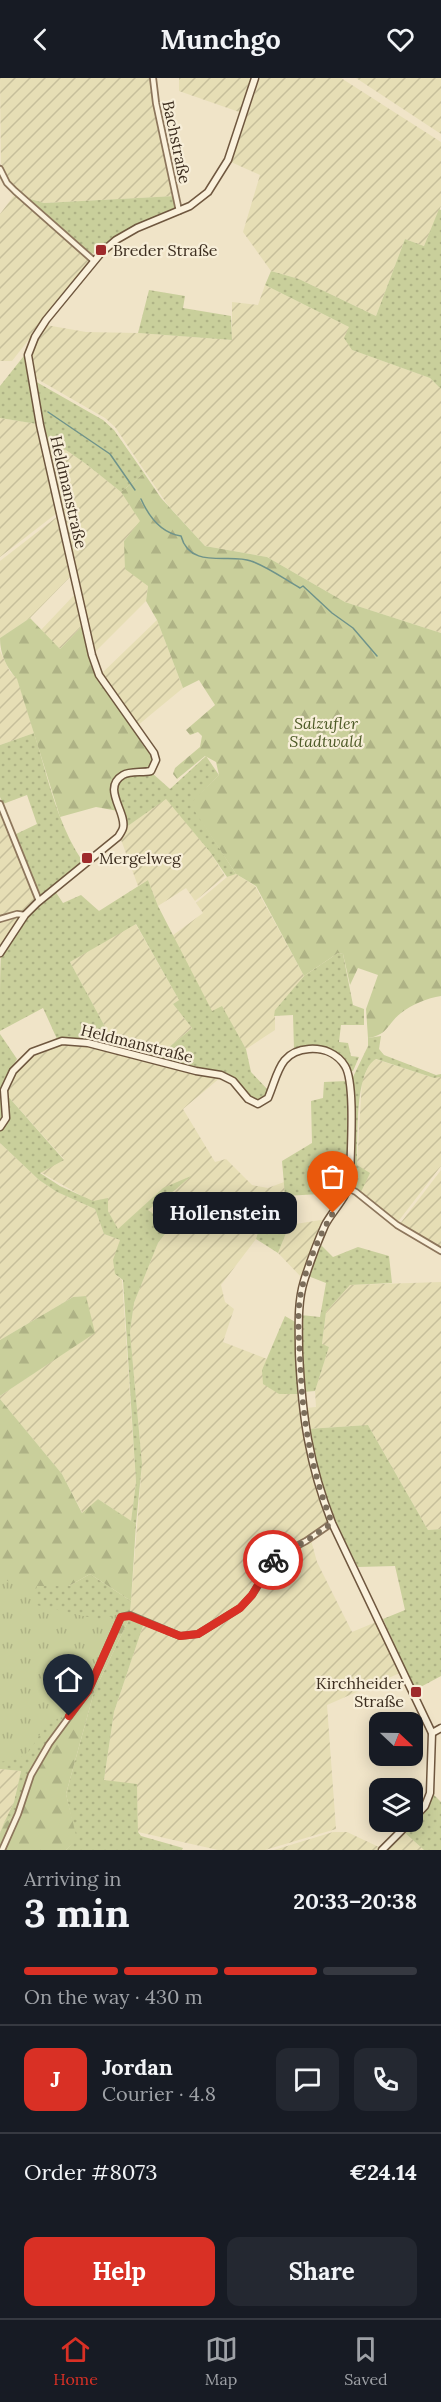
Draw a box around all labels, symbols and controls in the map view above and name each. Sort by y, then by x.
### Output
text: Munchgo [160,22,281,56]
icon: back [24,23,57,56]
icon: heart [384,23,417,56]
street label: Bachstraße [158,99,196,186]
place label: Breder Straße [113,240,218,260]
marker: Breder Straße [94,243,108,257]
street label: Heldmanstraße [46,434,92,551]
park label: Salzufler Stadtwald [289,713,363,751]
place label: Mergelweg [99,848,182,868]
marker: Mergelweg [80,851,94,865]
street label: Heldmanstraße [79,1019,196,1067]
pin [307,1151,358,1213]
icon: bag [316,1160,349,1193]
callout: Hollenstein [153,1192,297,1234]
text: Hollenstein [170,1200,280,1225]
courier [243,1530,303,1590]
icon: bike [257,1544,290,1577]
pin [43,1654,94,1716]
icon: home [52,1663,85,1696]
place label: Kirchheider Straße [316,1673,404,1711]
marker: Kirchheider Straße [409,1685,423,1699]
north arrow [369,1712,423,1766]
map controls [369,1712,423,1832]
button: layers [369,1778,423,1832]
text: Arriving in [24,1866,121,1891]
text: 20:33–20:38 [293,1887,417,1915]
text: 3 min [24,1888,130,1938]
text: On the way · 430 m [24,1984,203,2009]
button: chat [276,2048,339,2111]
button: phone [354,2048,417,2111]
text: Jordan [102,2053,173,2081]
text: J [51,2065,60,2093]
text: Courier · 4.8 [102,2081,216,2106]
text: Order #8073 [24,2158,157,2186]
text: €24.14 [349,2158,417,2186]
button: Help [24,2237,215,2306]
button: Share [227,2237,417,2306]
tab: Home [53,2333,98,2389]
tab: Map [205,2333,238,2389]
tab: Saved [344,2333,388,2389]

